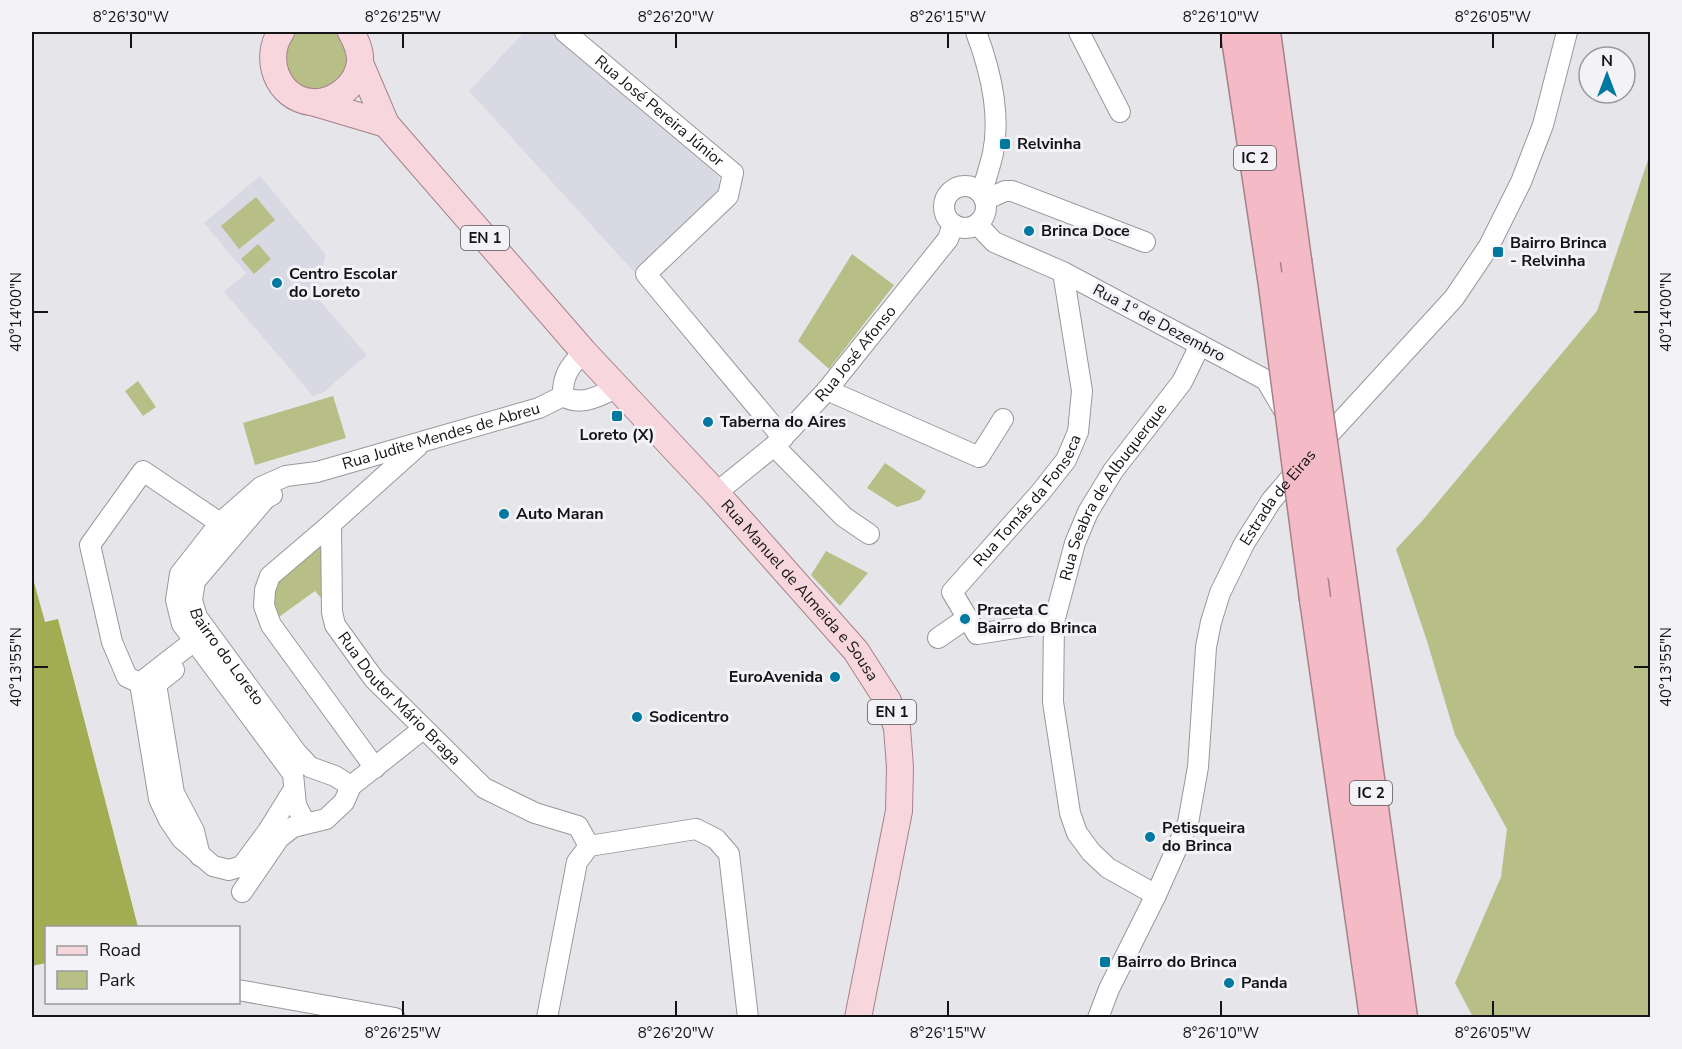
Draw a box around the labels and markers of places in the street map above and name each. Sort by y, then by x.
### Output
place label: Relvinha [1017,133,1081,155]
marker: Relvinha [998,137,1012,151]
place label: Brinca Doce [1041,220,1130,242]
marker: Brinca Doce [1022,224,1036,238]
place label: Bairro Brinca - Relvinha [1510,232,1607,272]
marker: Bairro Brinca - Relvinha [1491,245,1505,259]
place label: Centro Escolar do Loreto [289,263,398,303]
marker: Centro Escolar do Loreto [270,276,284,290]
marker: Loreto (X) [610,409,624,423]
place label: Taberna do Aires [720,411,846,433]
marker: Taberna do Aires [701,415,715,429]
place label: Loreto (X) [579,424,655,446]
place label: Auto Maran [516,503,604,525]
marker: Auto Maran [497,507,511,521]
place label: Praceta C Bairro do Brinca [977,599,1097,639]
marker: Praceta C Bairro do Brinca [958,612,972,626]
place label: EuroAvenida [729,666,823,688]
marker: EuroAvenida [828,670,842,684]
place label: Sodicentro [649,706,729,728]
marker: Sodicentro [630,710,644,724]
place label: Petisqueira do Brinca [1162,817,1245,857]
marker: Petisqueira do Brinca [1143,830,1157,844]
place label: Bairro do Brinca [1117,951,1237,973]
marker: Bairro do Brinca [1098,955,1112,969]
place label: Panda [1241,972,1288,994]
marker: Panda [1222,976,1236,990]

